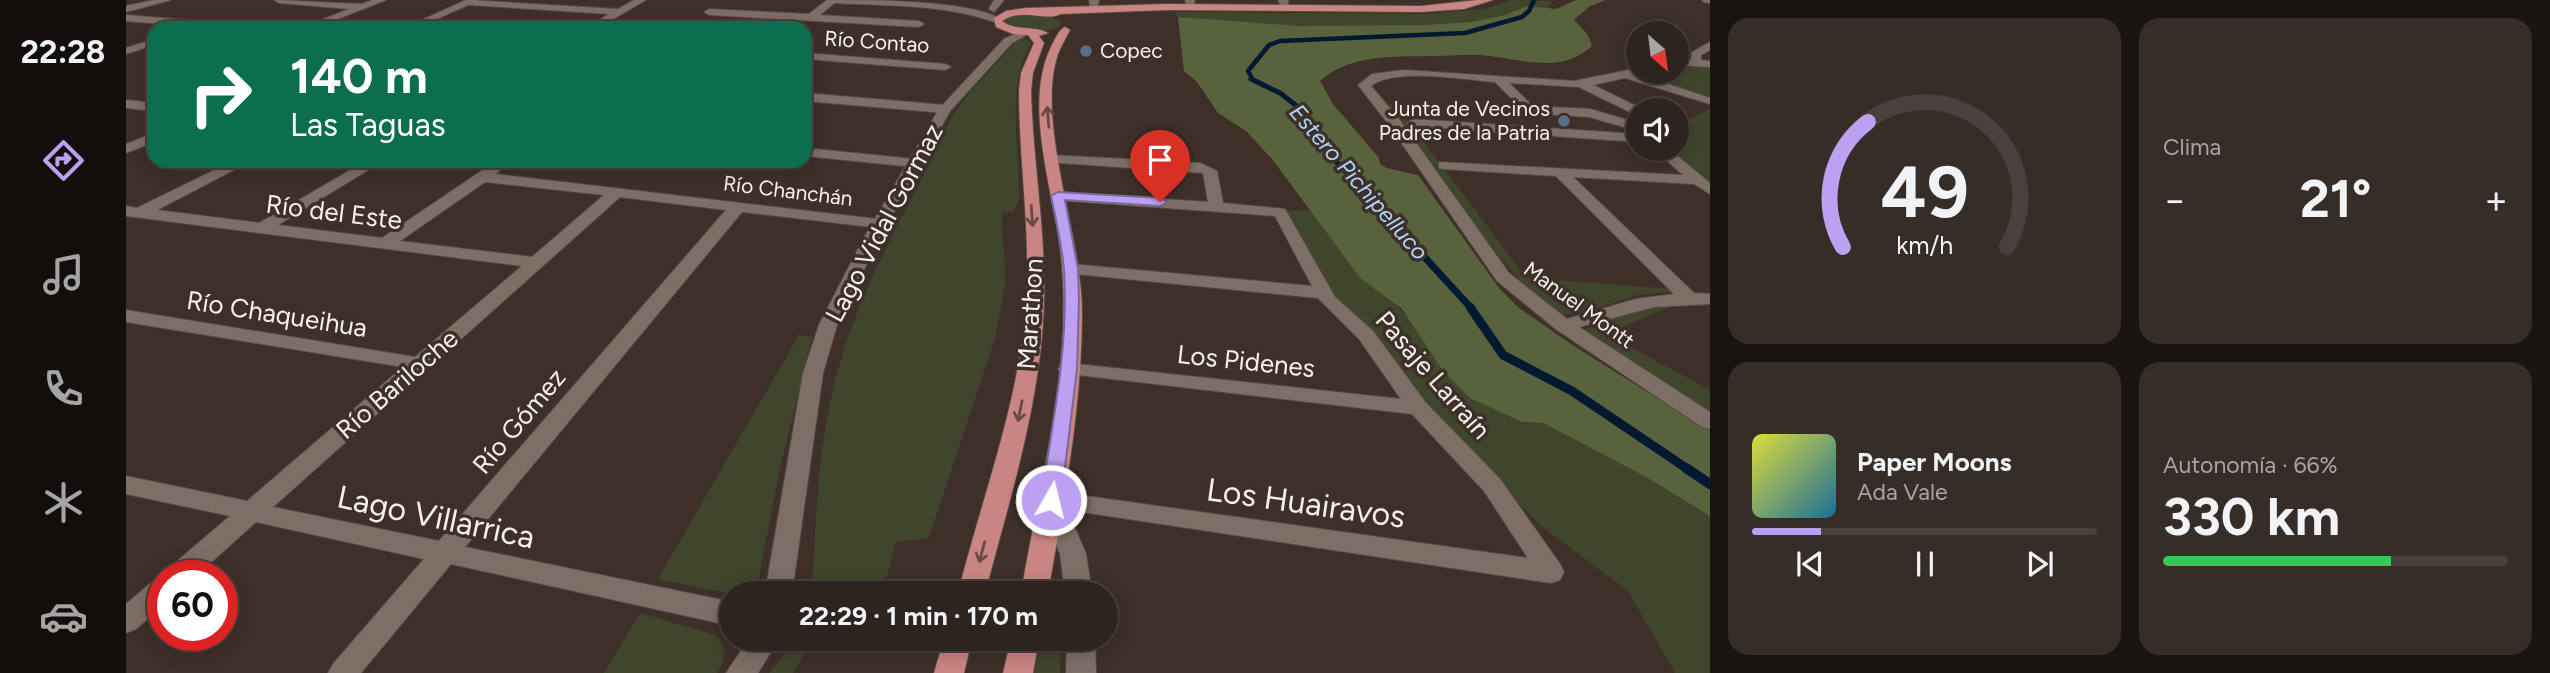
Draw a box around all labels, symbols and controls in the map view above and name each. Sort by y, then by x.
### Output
north arrow [1626,21,1689,84]
map controls [1626,21,1689,161]
street label: Río Contao [824,25,930,58]
text: 22:28 [21,33,105,71]
place label: Copec [1100,38,1163,63]
marker: Copec [1078,43,1094,59]
text: 140 m [290,46,428,105]
icon: right [175,49,266,140]
place label: Junta de Vecinos Padres de la Patria [1379,96,1550,145]
water label: Estero Pichipelluco [1284,98,1434,266]
button: sound [1626,98,1689,161]
text: Las Taguas [290,106,446,144]
one-way arrow [1041,106,1054,129]
marker: Junta de Vecinos Padres de la Patria [1556,113,1572,129]
street label: Lago Vidal Gormaz [818,118,950,328]
pin [1130,130,1190,202]
text: Clima [2163,133,2221,161]
icon: directions [39,136,88,185]
icon: arrive [1141,141,1179,179]
text: 49 [1880,148,1969,235]
text: 21° [2300,168,2371,230]
street label: Río Chanchán [722,170,854,211]
text: − [2163,177,2187,223]
text: + [2484,177,2508,223]
street label: Río del Este [264,188,404,236]
one-way arrow [1026,204,1039,227]
text: km/h [1896,230,1953,260]
icon: music [39,250,88,299]
street label: Manuel Montt [1519,256,1640,353]
street label: Marathon [1010,257,1050,371]
street label: Río Chaqueihua [184,284,370,344]
street label: Pasaje Larraín [1369,304,1497,446]
street label: Río Bariloche [329,322,465,446]
street label: Los Pidenes [1175,338,1317,384]
street label: Río Gómez [466,362,572,480]
icon: phone [39,364,88,413]
one-way arrow [1012,399,1026,422]
text: Paper Moons [1857,446,2012,478]
text: Autonomía · 66% [2163,451,2338,479]
position arrow [1014,463,1088,537]
street label: Los Huairavos [1204,470,1408,536]
icon: climate [39,478,88,527]
street label: Lago Villarrica [334,478,538,556]
text: Ada Vale [1857,478,1948,506]
text: 330 km [2163,486,2340,548]
one-way arrow [975,540,988,562]
icon: previous [1791,545,1829,583]
icon: pause [1906,545,1944,583]
icon: next [2021,545,2059,583]
speed limit sign: 60 [147,560,238,651]
icon: car [39,592,88,641]
text: 22:29 · 1 min · 170 m [799,600,1038,632]

